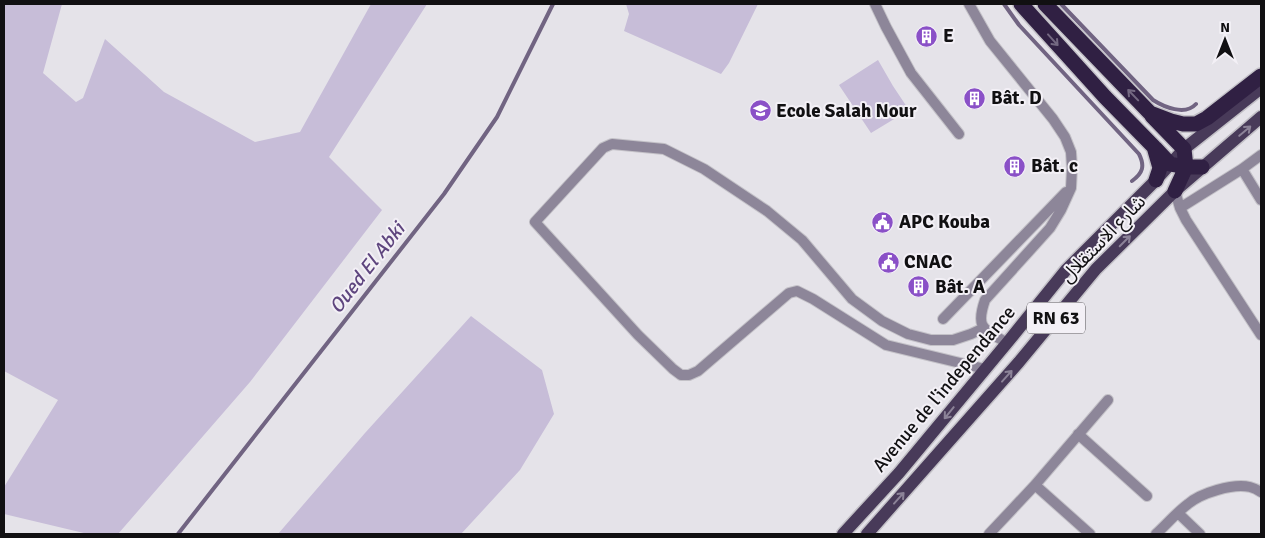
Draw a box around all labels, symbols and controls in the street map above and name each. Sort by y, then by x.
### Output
north arrow [1200,15,1250,65]
text: N [1220,19,1230,36]
building icon: E [915,24,939,48]
place label: E [943,24,954,48]
one-way arrow [1047,33,1059,46]
building icon: Bât. D [963,86,987,110]
place label: Bât. D [991,86,1042,110]
one-way arrow [1127,89,1139,102]
school or university icon: Ecole Salah Nour [748,99,772,123]
place label: Ecole Salah Nour [776,99,917,123]
one-way arrow [1238,126,1251,137]
building icon: Bât. c [1003,154,1027,178]
place label: Bât. c [1031,154,1078,178]
street label: شارع الاستقلال [1055,190,1152,289]
public building icon: APC Kouba [871,210,895,234]
place label: APC Kouba [899,210,990,234]
water label: Oued El Abki [324,216,411,319]
one-way arrow [1119,234,1131,247]
public building icon: CNAC [876,250,900,274]
place label: CNAC [904,250,953,274]
building icon: Bât. A [907,275,931,299]
place label: Bât. A [935,275,985,299]
street label: Avenue de l'independance [867,301,1021,477]
road number: RN 63 [1027,302,1085,334]
one-way arrow [1001,370,1013,383]
one-way arrow [943,406,955,419]
one-way arrow [893,491,905,504]

